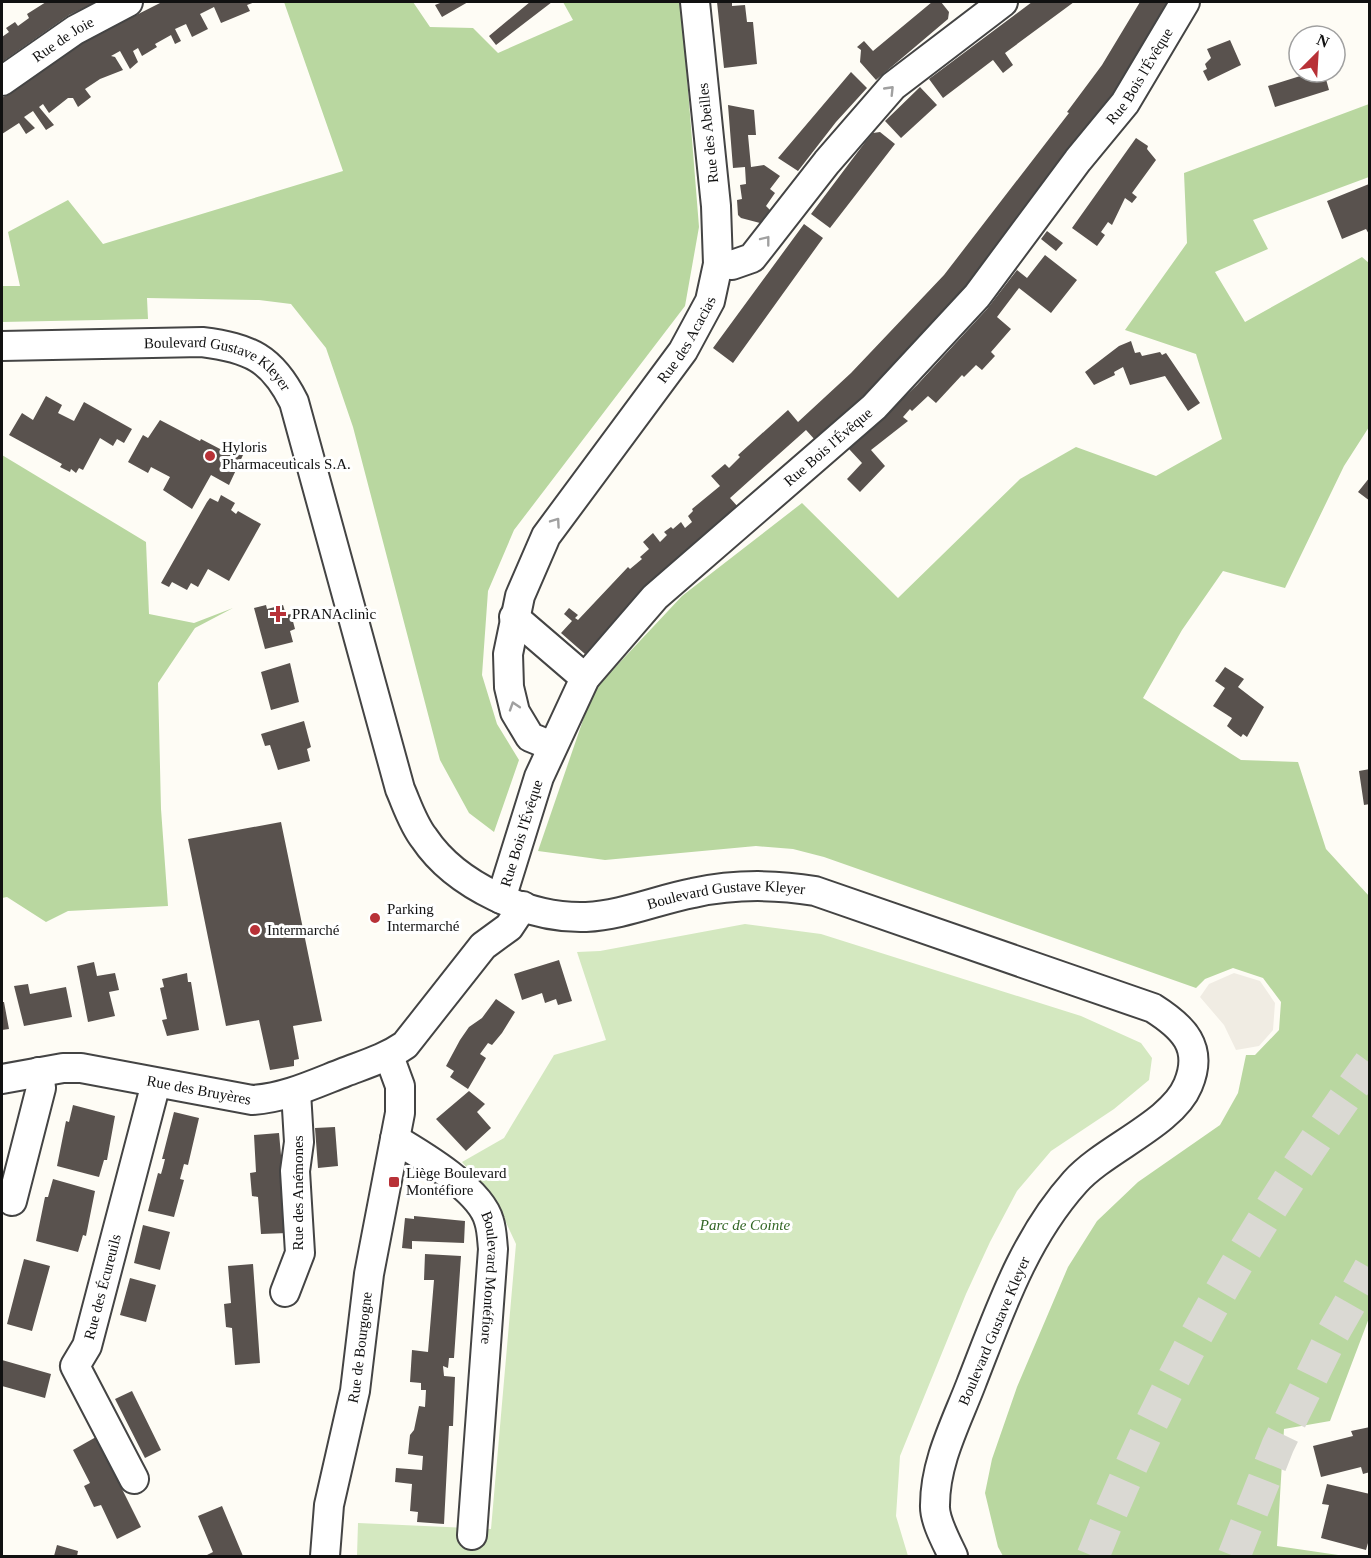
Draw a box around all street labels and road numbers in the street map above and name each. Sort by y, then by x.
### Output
street label: Rue de Joie [29,13,97,65]
street label: Rue Bois l'Évêque [1103,25,1176,128]
street label: Rue des Abeilles [695,82,721,184]
street label: Rue des Acacias [654,295,719,386]
street label: Boulevard Gustave Kleyer [144,334,294,394]
street label: Rue Bois l'Évêque [781,404,875,489]
street label: Rue Bois l'Évêque [497,777,546,889]
street label: Boulevard Gustave Kleyer [645,878,806,912]
street label: Rue des Bruyères [145,1072,253,1108]
street label: Rue des Anémones [290,1135,306,1250]
street label: Boulevard Montéfiore [478,1209,501,1345]
street label: Rue des Écureuils [81,1232,124,1341]
street label: Boulevard Gustave Kleyer [955,1254,1033,1408]
street label: Rue de Bourgogne [344,1290,375,1405]

